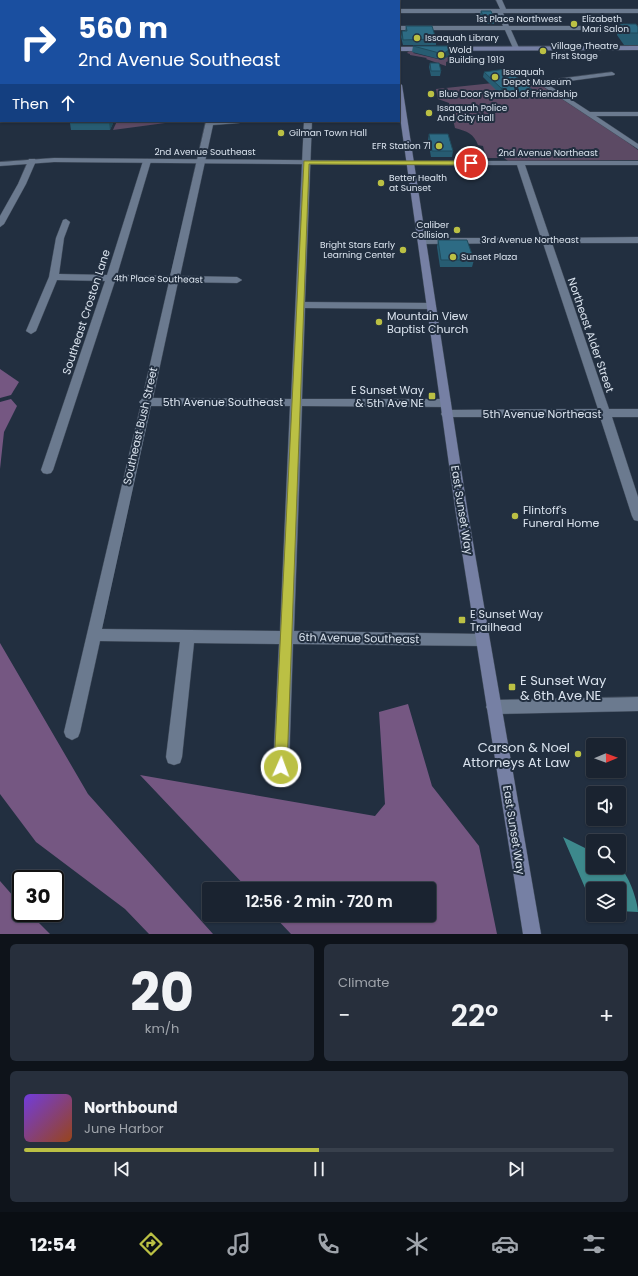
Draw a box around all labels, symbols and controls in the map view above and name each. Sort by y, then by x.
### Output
text: 560 m [78,9,168,48]
street label: 1st Place Northwest [476,13,562,25]
place label: Elizabeth Mari Salon [582,13,629,35]
icon: right [12,16,64,68]
marker: Elizabeth Mari Salon [569,19,579,29]
place label: Issaquah Library [425,32,499,44]
marker: Issaquah Library [412,33,422,43]
place label: Village Theatre First Stage [551,40,619,62]
place label: Wold Building 1919 [449,44,505,66]
marker: Village Theatre First Stage [538,46,548,56]
text: 2nd Avenue Southeast [78,47,280,72]
marker: Wold Building 1919 [436,50,446,60]
place label: Issaquah Depot Museum [503,66,571,88]
marker: Issaquah Depot Museum [490,72,500,82]
place label: Blue Door Symbol of Friendship [439,88,578,100]
marker: Blue Door Symbol of Friendship [426,89,436,99]
icon: ahead [57,92,79,114]
text: Then [12,93,49,114]
place label: Issaquah Police And City Hall [437,102,508,124]
marker: Issaquah Police And City Hall [424,108,434,118]
place label: Gilman Town Hall [289,127,367,139]
marker: Gilman Town Hall [276,128,286,138]
place label: EFR Station 71 [372,140,431,152]
marker: EFR Station 71 [434,141,444,151]
street label: 2nd Avenue Southeast [154,146,256,158]
pin [454,146,488,180]
street label: 2nd Avenue Northeast [498,147,598,159]
icon: arrive [460,152,482,174]
place label: Better Health at Sunset [389,172,447,194]
marker: Better Health at Sunset [376,178,386,188]
place label: Caliber Collision [411,219,450,241]
marker: Caliber Collision [452,225,462,235]
street label: 3rd Avenue Northeast [481,234,579,246]
place label: Bright Stars Early Learning Center [320,239,396,261]
marker: Bright Stars Early Learning Center [398,245,408,255]
street label: Southeast Croston Lane [58,247,114,377]
place label: Sunset Plaza [461,251,517,263]
marker: Sunset Plaza [448,252,458,262]
street label: 4th Place Southeast [113,272,203,286]
street label: Northeast Alder Street [564,275,618,395]
place label: Mountain View Baptist Church [387,308,468,337]
marker: Mountain View Baptist Church [374,317,384,327]
street label: Southeast Bush Street [119,366,161,486]
place label: E Sunset Way & 5th Ave NE [351,382,425,411]
marker: E Sunset Way & 5th Ave NE [427,391,437,401]
street label: 5th Avenue Southeast [163,394,283,410]
street label: 5th Avenue Northeast [482,406,602,422]
street label: East Sunset Way [447,464,477,557]
place label: Flintoff's Funeral Home [523,502,600,531]
marker: Flintoff's Funeral Home [510,511,520,521]
place label: E Sunset Way Trailhead [470,606,544,635]
marker: E Sunset Way Trailhead [457,615,467,625]
street label: 6th Avenue Southeast [298,629,420,647]
place label: E Sunset Way & 6th Ave NE [520,671,607,705]
marker: E Sunset Way & 6th Ave NE [507,682,517,692]
place label: Carson & Noel Attorneys At Law [463,738,570,772]
north arrow [586,738,626,778]
map controls [586,738,626,922]
position arrow [260,746,302,788]
marker: Carson & Noel Attorneys At Law [573,749,583,759]
street label: East Sunset Way [499,784,529,877]
button: sound [586,786,626,826]
button: search [586,834,626,874]
speed limit sign: 30 [12,870,64,922]
button: layers [586,882,626,922]
text: 12:56 · 2 min · 720 m [245,891,393,912]
text: 20 [130,956,194,1029]
text: Climate [338,973,389,992]
text: 22° [451,994,498,1037]
text: − [338,1000,350,1031]
text: + [599,1000,614,1031]
text: km/h [145,1019,179,1038]
text: Northbound [84,1097,178,1118]
text: June Harbor [84,1119,164,1138]
icon: previous [111,1158,133,1180]
icon: pause [308,1158,330,1180]
icon: next [505,1158,527,1180]
icon: directions [137,1230,165,1258]
icon: music [225,1230,253,1258]
icon: phone [314,1230,342,1258]
icon: climate [403,1230,431,1258]
icon: car [491,1230,519,1258]
icon: filters [580,1230,608,1258]
text: 12:54 [30,1232,76,1257]

